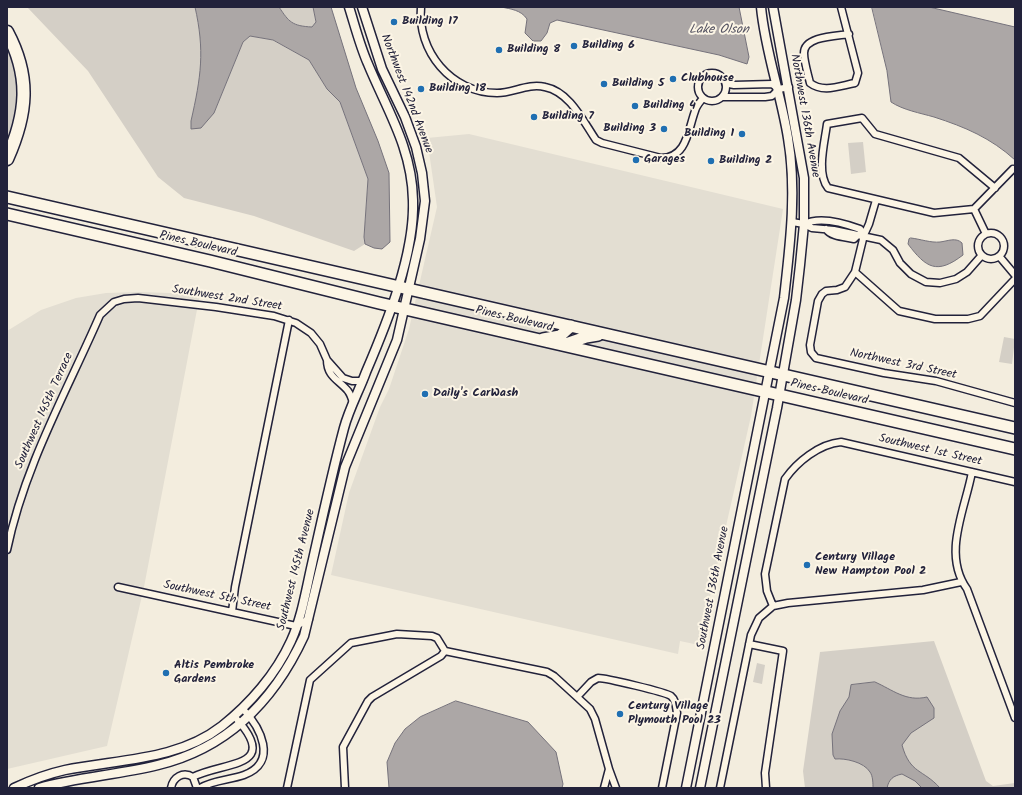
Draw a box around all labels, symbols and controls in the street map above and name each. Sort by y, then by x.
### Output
place label: Building 17 [402,15,458,29]
marker: Building 17 [389,17,399,27]
water label: Lake Olson [689,23,749,39]
street label: Northwest 142nd Avenue [377,32,435,156]
place label: Building 6 [582,39,635,53]
marker: Building 6 [569,41,579,51]
place label: Building 8 [507,43,560,57]
marker: Building 8 [494,45,504,55]
street label: Northwest 136th Avenue [786,53,822,179]
place label: Clubhouse [681,72,734,86]
marker: Clubhouse [668,74,678,84]
place label: Building 5 [612,77,664,91]
marker: Building 5 [599,79,609,89]
place label: Building 18 [429,82,486,96]
marker: Building 18 [416,84,426,94]
place label: Building 4 [643,99,696,113]
marker: Building 4 [630,101,640,111]
place label: Building 7 [542,110,594,124]
marker: Building 7 [529,112,539,122]
place label: Building 3 [603,122,656,136]
marker: Building 3 [659,124,669,134]
place label: Building 1 [684,127,734,141]
marker: Building 1 [737,129,747,139]
place label: Garages [644,153,685,167]
place label: Building 2 [719,154,772,168]
marker: Garages [631,155,641,165]
marker: Building 2 [706,156,716,166]
street label: Pines Boulevard [158,229,238,261]
street label: Southwest 2nd Street [171,283,283,315]
street label: Pines Boulevard [474,304,554,336]
street label: Northwest 3rd Street [848,347,958,383]
street label: Southwest 145th Terrace [13,351,77,471]
street label: Pines Boulevard [789,377,869,409]
place label: Daily's CarWash [433,387,518,401]
marker: Daily's CarWash [420,389,430,399]
street label: Southwest 1st Street [877,432,983,470]
street label: Southwest 145th Avenue [275,508,319,632]
street label: Southwest 136th Avenue [695,525,733,651]
place label: Century Village New Hampton Pool 2 [815,551,926,579]
marker: Century Village New Hampton Pool 2 [802,560,812,570]
street label: Southwest 5th Street [162,579,272,615]
place label: Altis Pembroke Gardens [174,659,254,687]
marker: Altis Pembroke Gardens [161,668,171,678]
place label: Century Village Plymouth Pool 23 [628,700,721,728]
marker: Century Village Plymouth Pool 23 [615,709,625,719]

